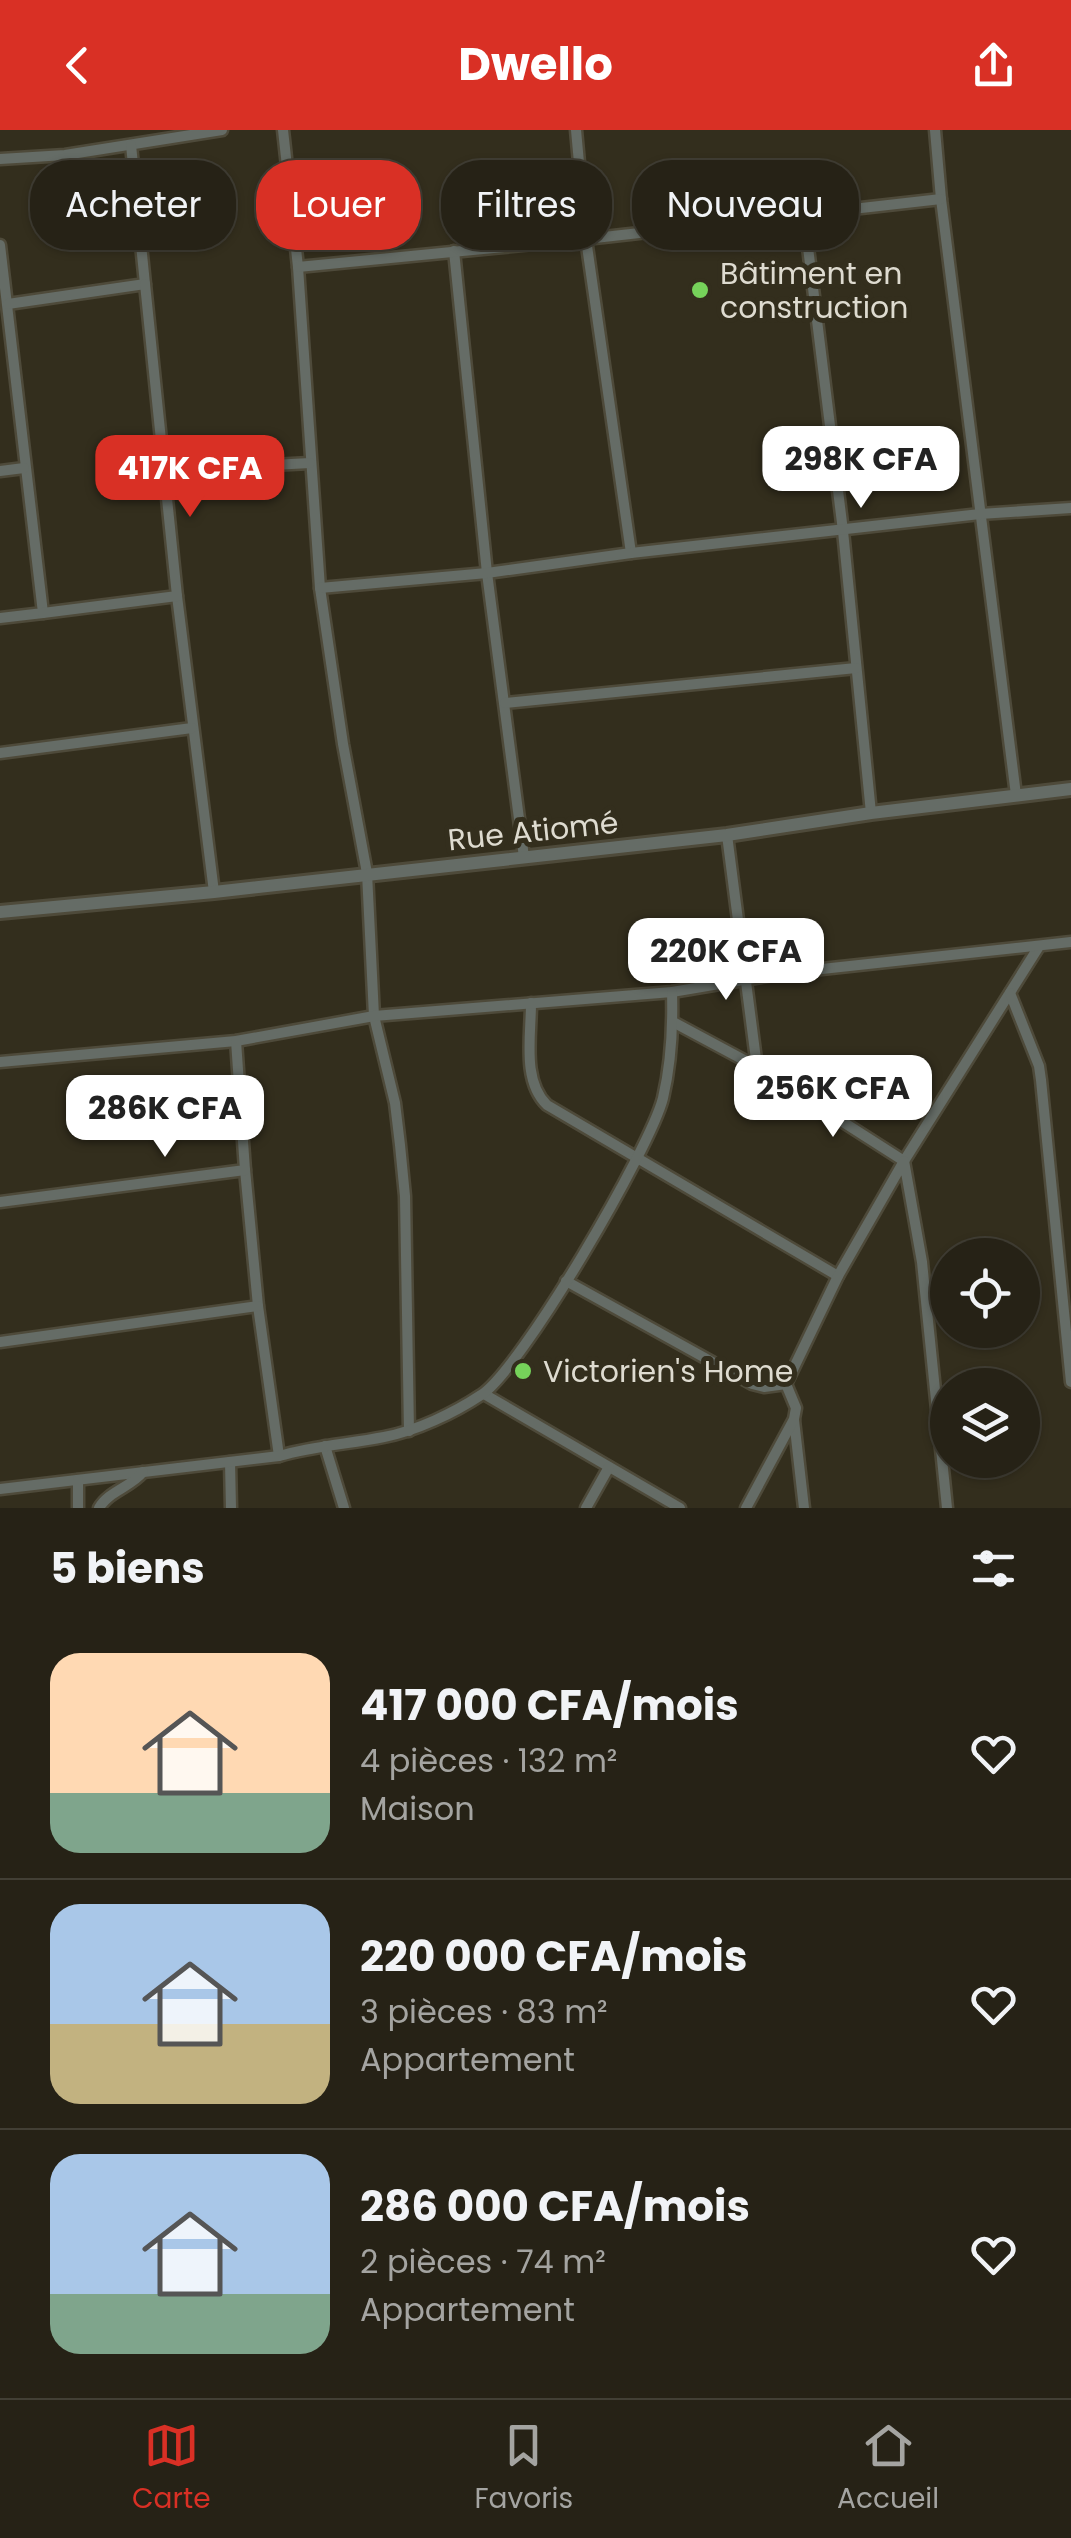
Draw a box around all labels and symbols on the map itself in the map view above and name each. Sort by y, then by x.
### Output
place label: Bâtiment en construction [720,252,909,329]
marker: Bâtiment en construction [689,279,711,301]
pin: 298K CFA [758,426,964,511]
pin: 417K CFA [87,435,293,520]
street label: Rue Atiomé [446,801,620,861]
pin: 220K CFA [623,918,829,1003]
pin: 256K CFA [730,1055,936,1140]
pin: 286K CFA [62,1075,268,1160]
place label: Victorien's Home [543,1350,793,1393]
marker: Victorien's Home [512,1360,534,1382]

